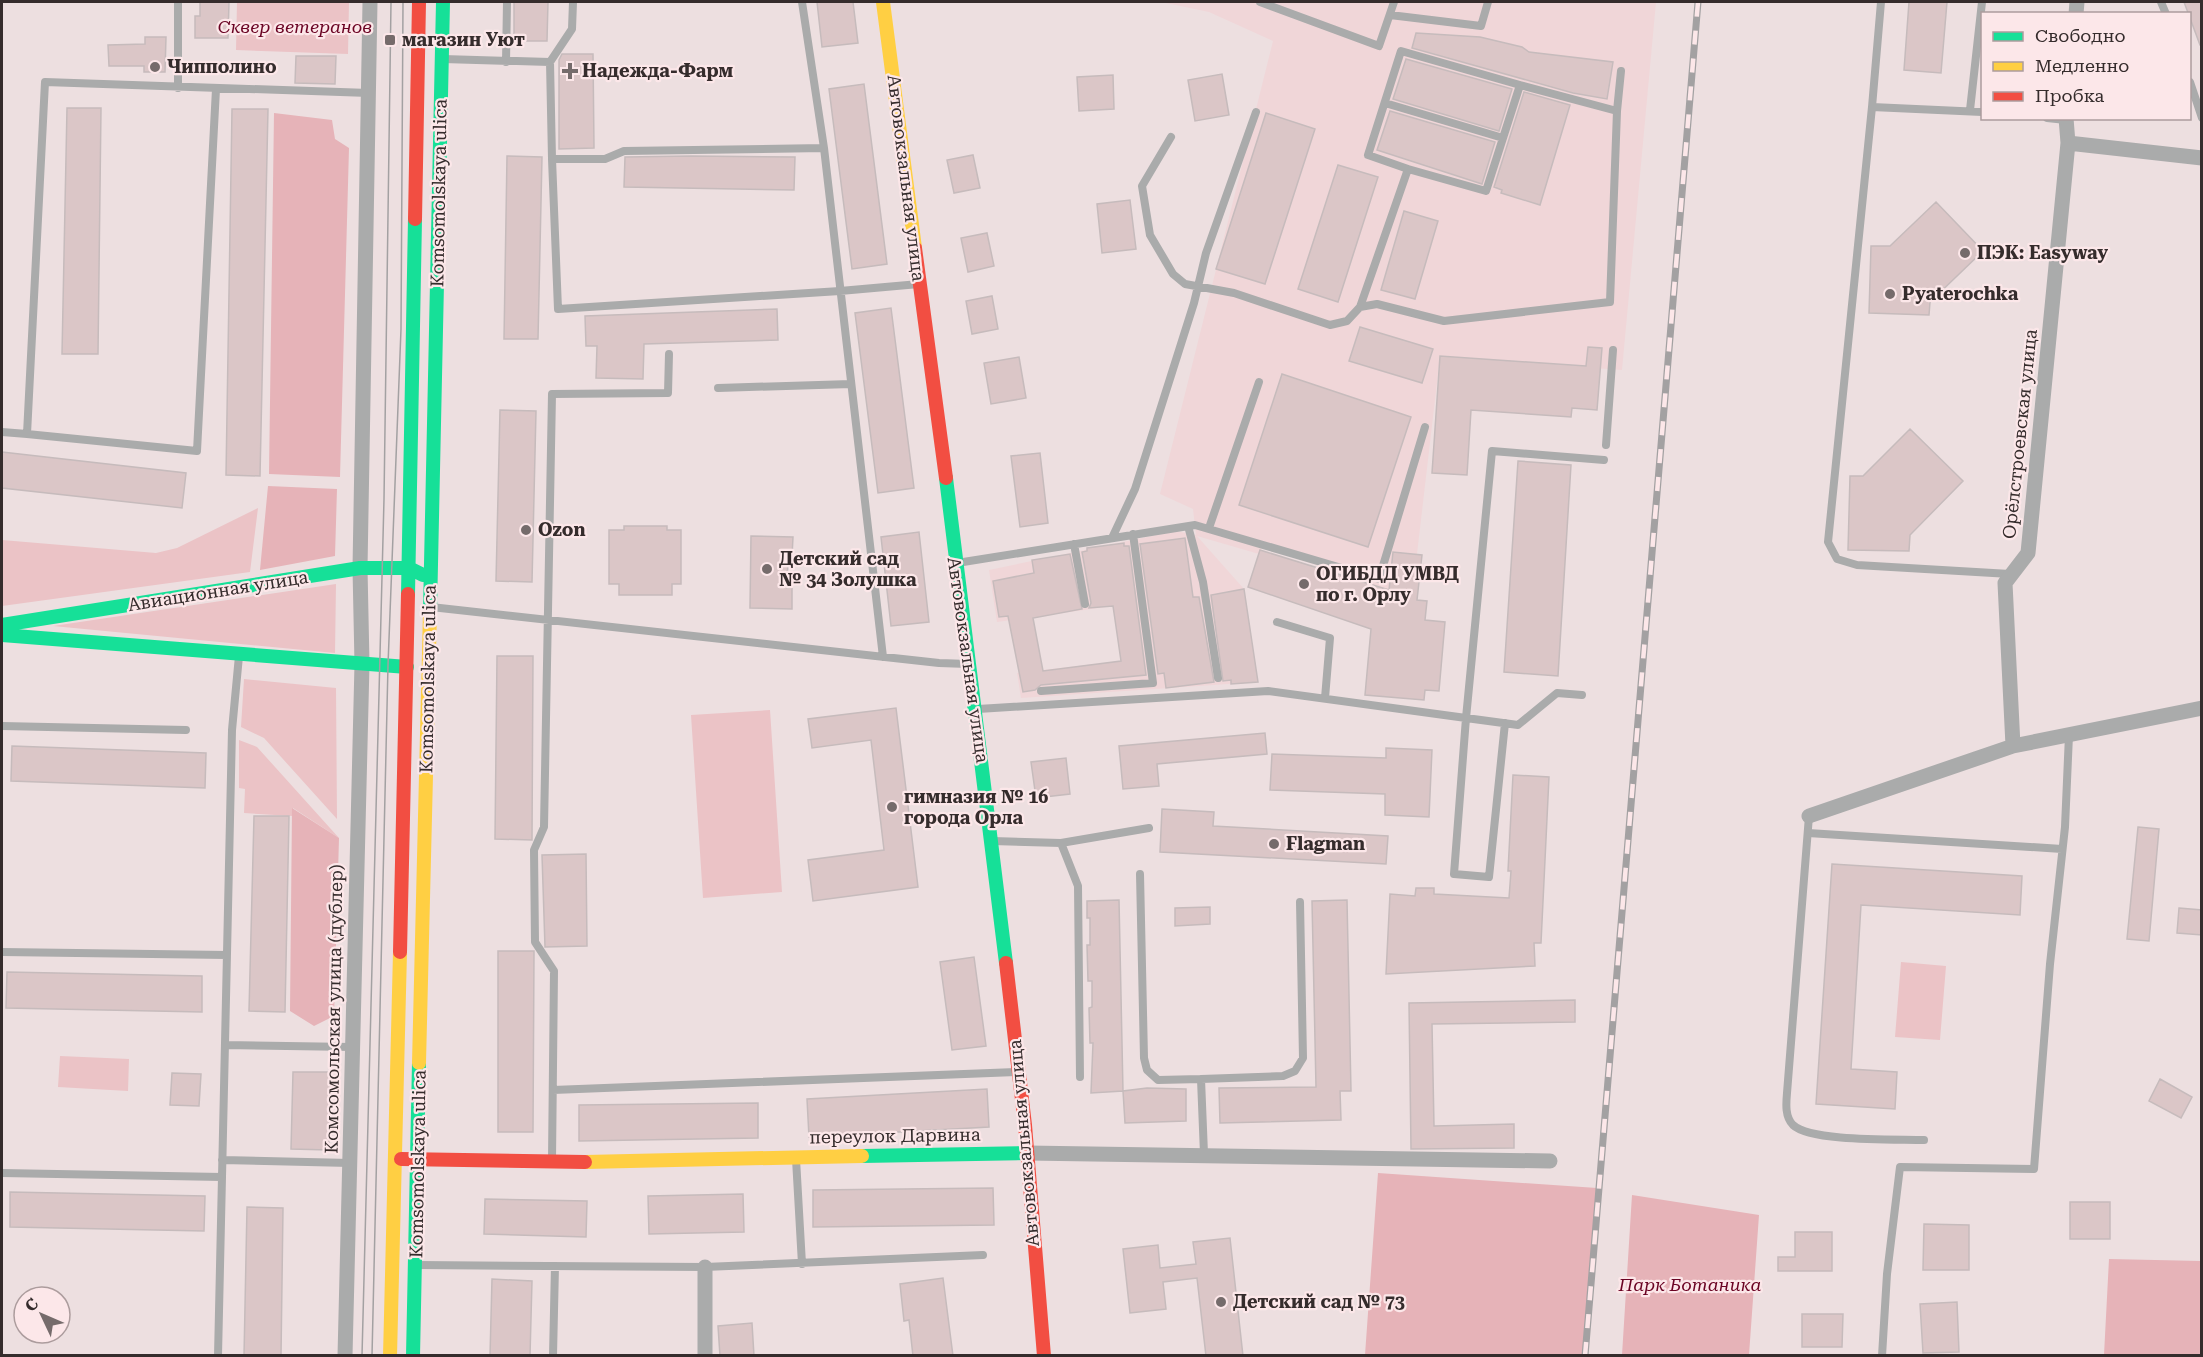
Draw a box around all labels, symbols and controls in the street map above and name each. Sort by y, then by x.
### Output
legend [1981,12,2191,120]
park label: Сквер ветеранов [218,16,372,37]
text: Свободно [2035,25,2125,46]
place label: магазин Уют [402,29,525,50]
marker: магазин Уют [383,33,397,47]
text: Медленно [2035,55,2129,76]
place label: Чипполино [167,56,277,77]
marker: Чипполино [148,60,162,74]
place label: Надежда-Фарм [582,60,734,81]
marker: Надежда-Фарм [563,64,577,78]
street label: Автовокзальная улица [883,73,930,283]
text: Пробка [2035,85,2104,106]
street label: Komsomolskaya ulica [426,98,451,287]
place label: ПЭК: Easyway [1977,242,2108,263]
marker: ПЭК: Easyway [1958,246,1972,260]
place label: Pyaterochka [1902,283,2019,304]
marker: Pyaterochka [1883,287,1897,301]
street label: Орёлстроевская улица [1998,328,2041,540]
place label: Ozon [538,519,586,540]
marker: Ozon [519,523,533,537]
place label: Детский сад № 34 Золушка [779,548,917,590]
street label: Автовокзальная улица [944,556,993,765]
marker: Детский сад № 34 Золушка [760,562,774,576]
place label: ОГИБДД УМВД по г. Орлу [1316,563,1459,605]
street label: Авиационная улица [126,566,310,615]
marker: ОГИБДД УМВД по г. Орлу [1297,577,1311,591]
street label: Komsomolskaya ulica [415,584,440,773]
place label: гимназия № 16 города Орла [904,786,1048,828]
marker: гимназия № 16 города Орла [885,800,899,814]
place label: Flagman [1286,833,1365,854]
marker: Flagman [1267,837,1281,851]
street label: Комсомольская улица (дублер) [320,864,347,1154]
street label: Автовокзальная улица [1004,1038,1043,1248]
street label: Komsomolskaya ulica [405,1069,430,1258]
street label: переулок Дарвина [809,1124,981,1147]
park label: Парк Ботаника [1618,1274,1762,1295]
north arrow [12,1285,72,1345]
place label: Детский сад № 73 [1233,1291,1405,1312]
text: С [21,1294,42,1316]
marker: Детский сад № 73 [1214,1295,1228,1309]

